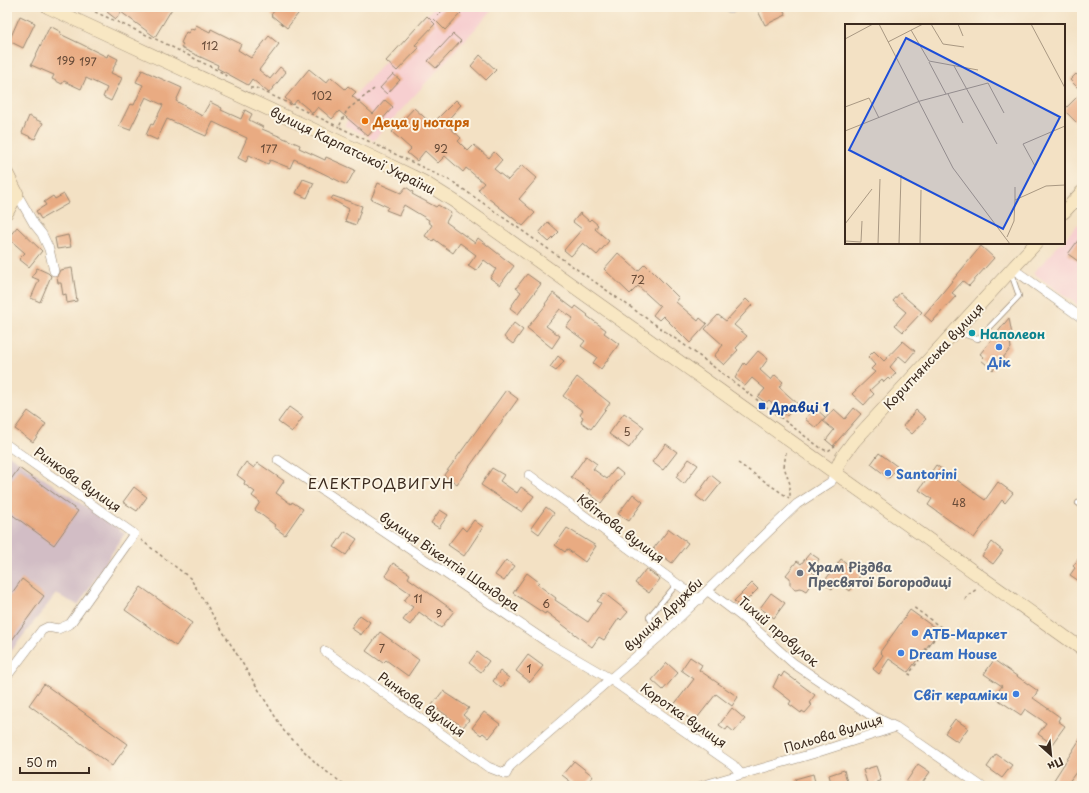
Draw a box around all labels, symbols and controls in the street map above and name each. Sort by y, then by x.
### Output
inset map [845,24,1065,244]
house number: 112 [201,37,219,54]
house number: 199 [57,52,75,69]
house number: 197 [79,53,97,70]
house number: 102 [312,87,332,104]
street label: вулиця Карпатської України [267,102,439,198]
place label: Деца у нотаря [372,112,470,131]
marker: Деца у нотаря [360,116,370,126]
house number: 177 [261,140,278,157]
house number: 92 [434,140,448,157]
house number: 72 [631,271,645,288]
street label: Коритнянська вулиця [878,298,988,414]
place label: Наполеон [980,324,1045,343]
marker: Наполеон [967,328,977,338]
marker: Дік [994,342,1004,352]
place label: Дік [987,352,1011,371]
place label: Дравці 1 [769,397,829,416]
marker: Дравці 1 [757,401,767,411]
house number: 5 [623,423,631,440]
street label: Ринкова вулиця [31,442,125,516]
place label: Santorini [896,464,957,483]
marker: Santorini [883,468,893,478]
district label: ЕЛЕКТРОДВИГУН [308,471,454,494]
street label: Квіткова вулиця [573,489,669,567]
house number: 48 [952,494,966,511]
street label: вулиця Вікентія Шандора [376,507,525,616]
place label: Храм Різдва Пресвятої Богородиці [808,557,952,591]
marker: Храм Різдва Пресвятої Богородиці [795,568,805,578]
street label: вулиця Дружби [620,573,706,655]
house number: 11 [413,590,423,607]
street label: Тихий провулок [735,592,824,671]
house number: 6 [542,595,550,612]
house number: 9 [436,605,442,622]
place label: АТБ-Маркет [923,624,1007,643]
marker: АТБ-Маркет [910,628,920,638]
house number: 7 [379,640,385,657]
place label: Dream House [909,644,997,663]
marker: Dream House [896,648,906,658]
house number: 1 [527,660,532,677]
street label: Ринкова вулиця [375,667,469,741]
street label: Коротка вулиця [637,678,731,752]
place label: Світ кераміки [914,685,1008,704]
marker: Світ кераміки [1011,689,1021,699]
street label: Польова вулиця [781,709,885,757]
north arrow [1031,735,1071,775]
scale bar [20,749,89,775]
text: 50 m [26,753,57,771]
text: Пн [1045,753,1067,776]

